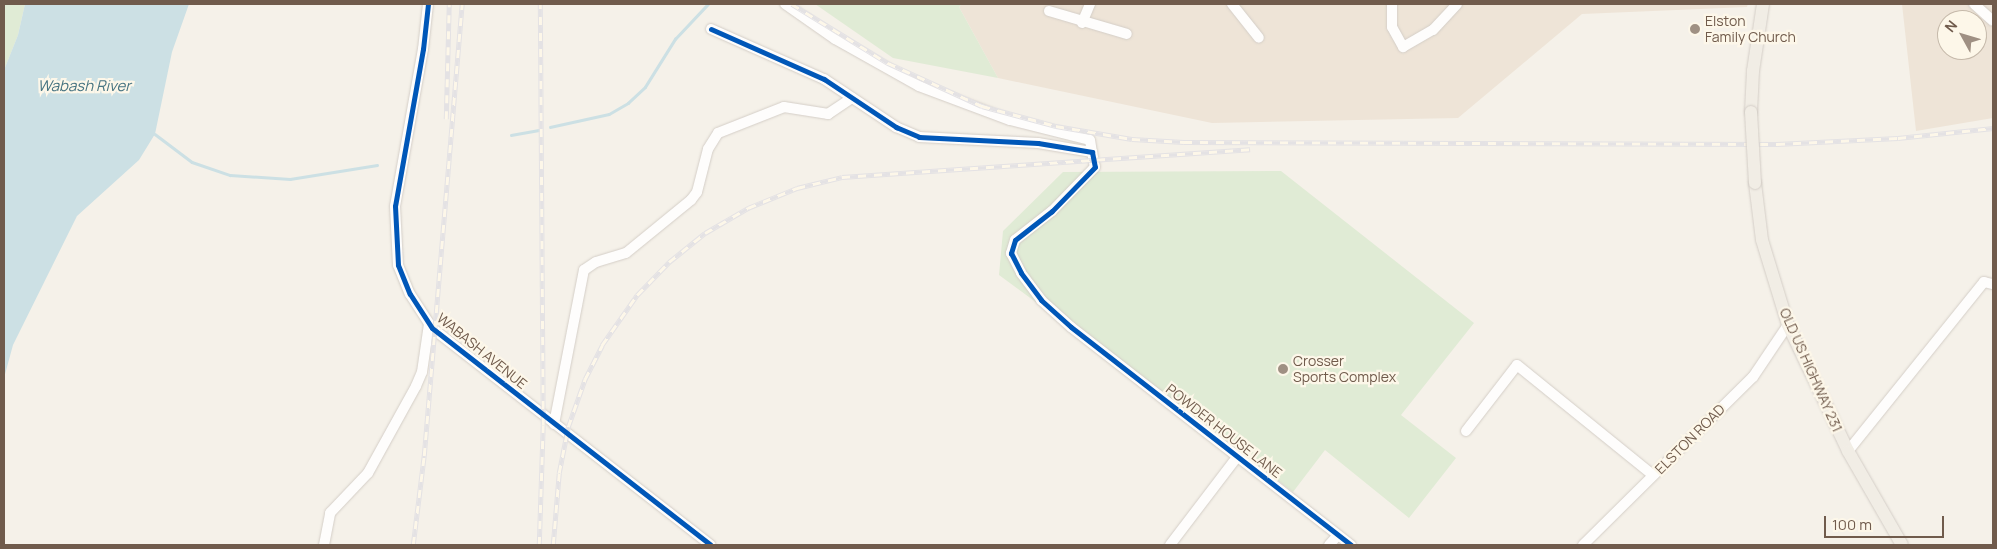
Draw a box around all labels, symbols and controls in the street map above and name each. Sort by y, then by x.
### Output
north arrow [1937,10,1987,60]
place label: Elston Family Church [1705,13,1796,46]
text: N [1940,16,1961,36]
marker: Elston Family Church [1689,23,1701,35]
water label: Wabash River [37,77,131,95]
street label: OLD US HIGHWAY 231 [1776,305,1846,435]
street label: WABASH AVENUE [434,310,530,392]
place label: Crosser Sports Complex [1293,353,1396,386]
marker: Crosser Sports Complex [1277,363,1289,375]
street label: POWDER HOUSE LANE [1163,381,1285,481]
street label: ELSTON ROAD [1652,401,1728,477]
scale bar [1827,506,1947,538]
text: 100 m [1832,514,1872,535]

